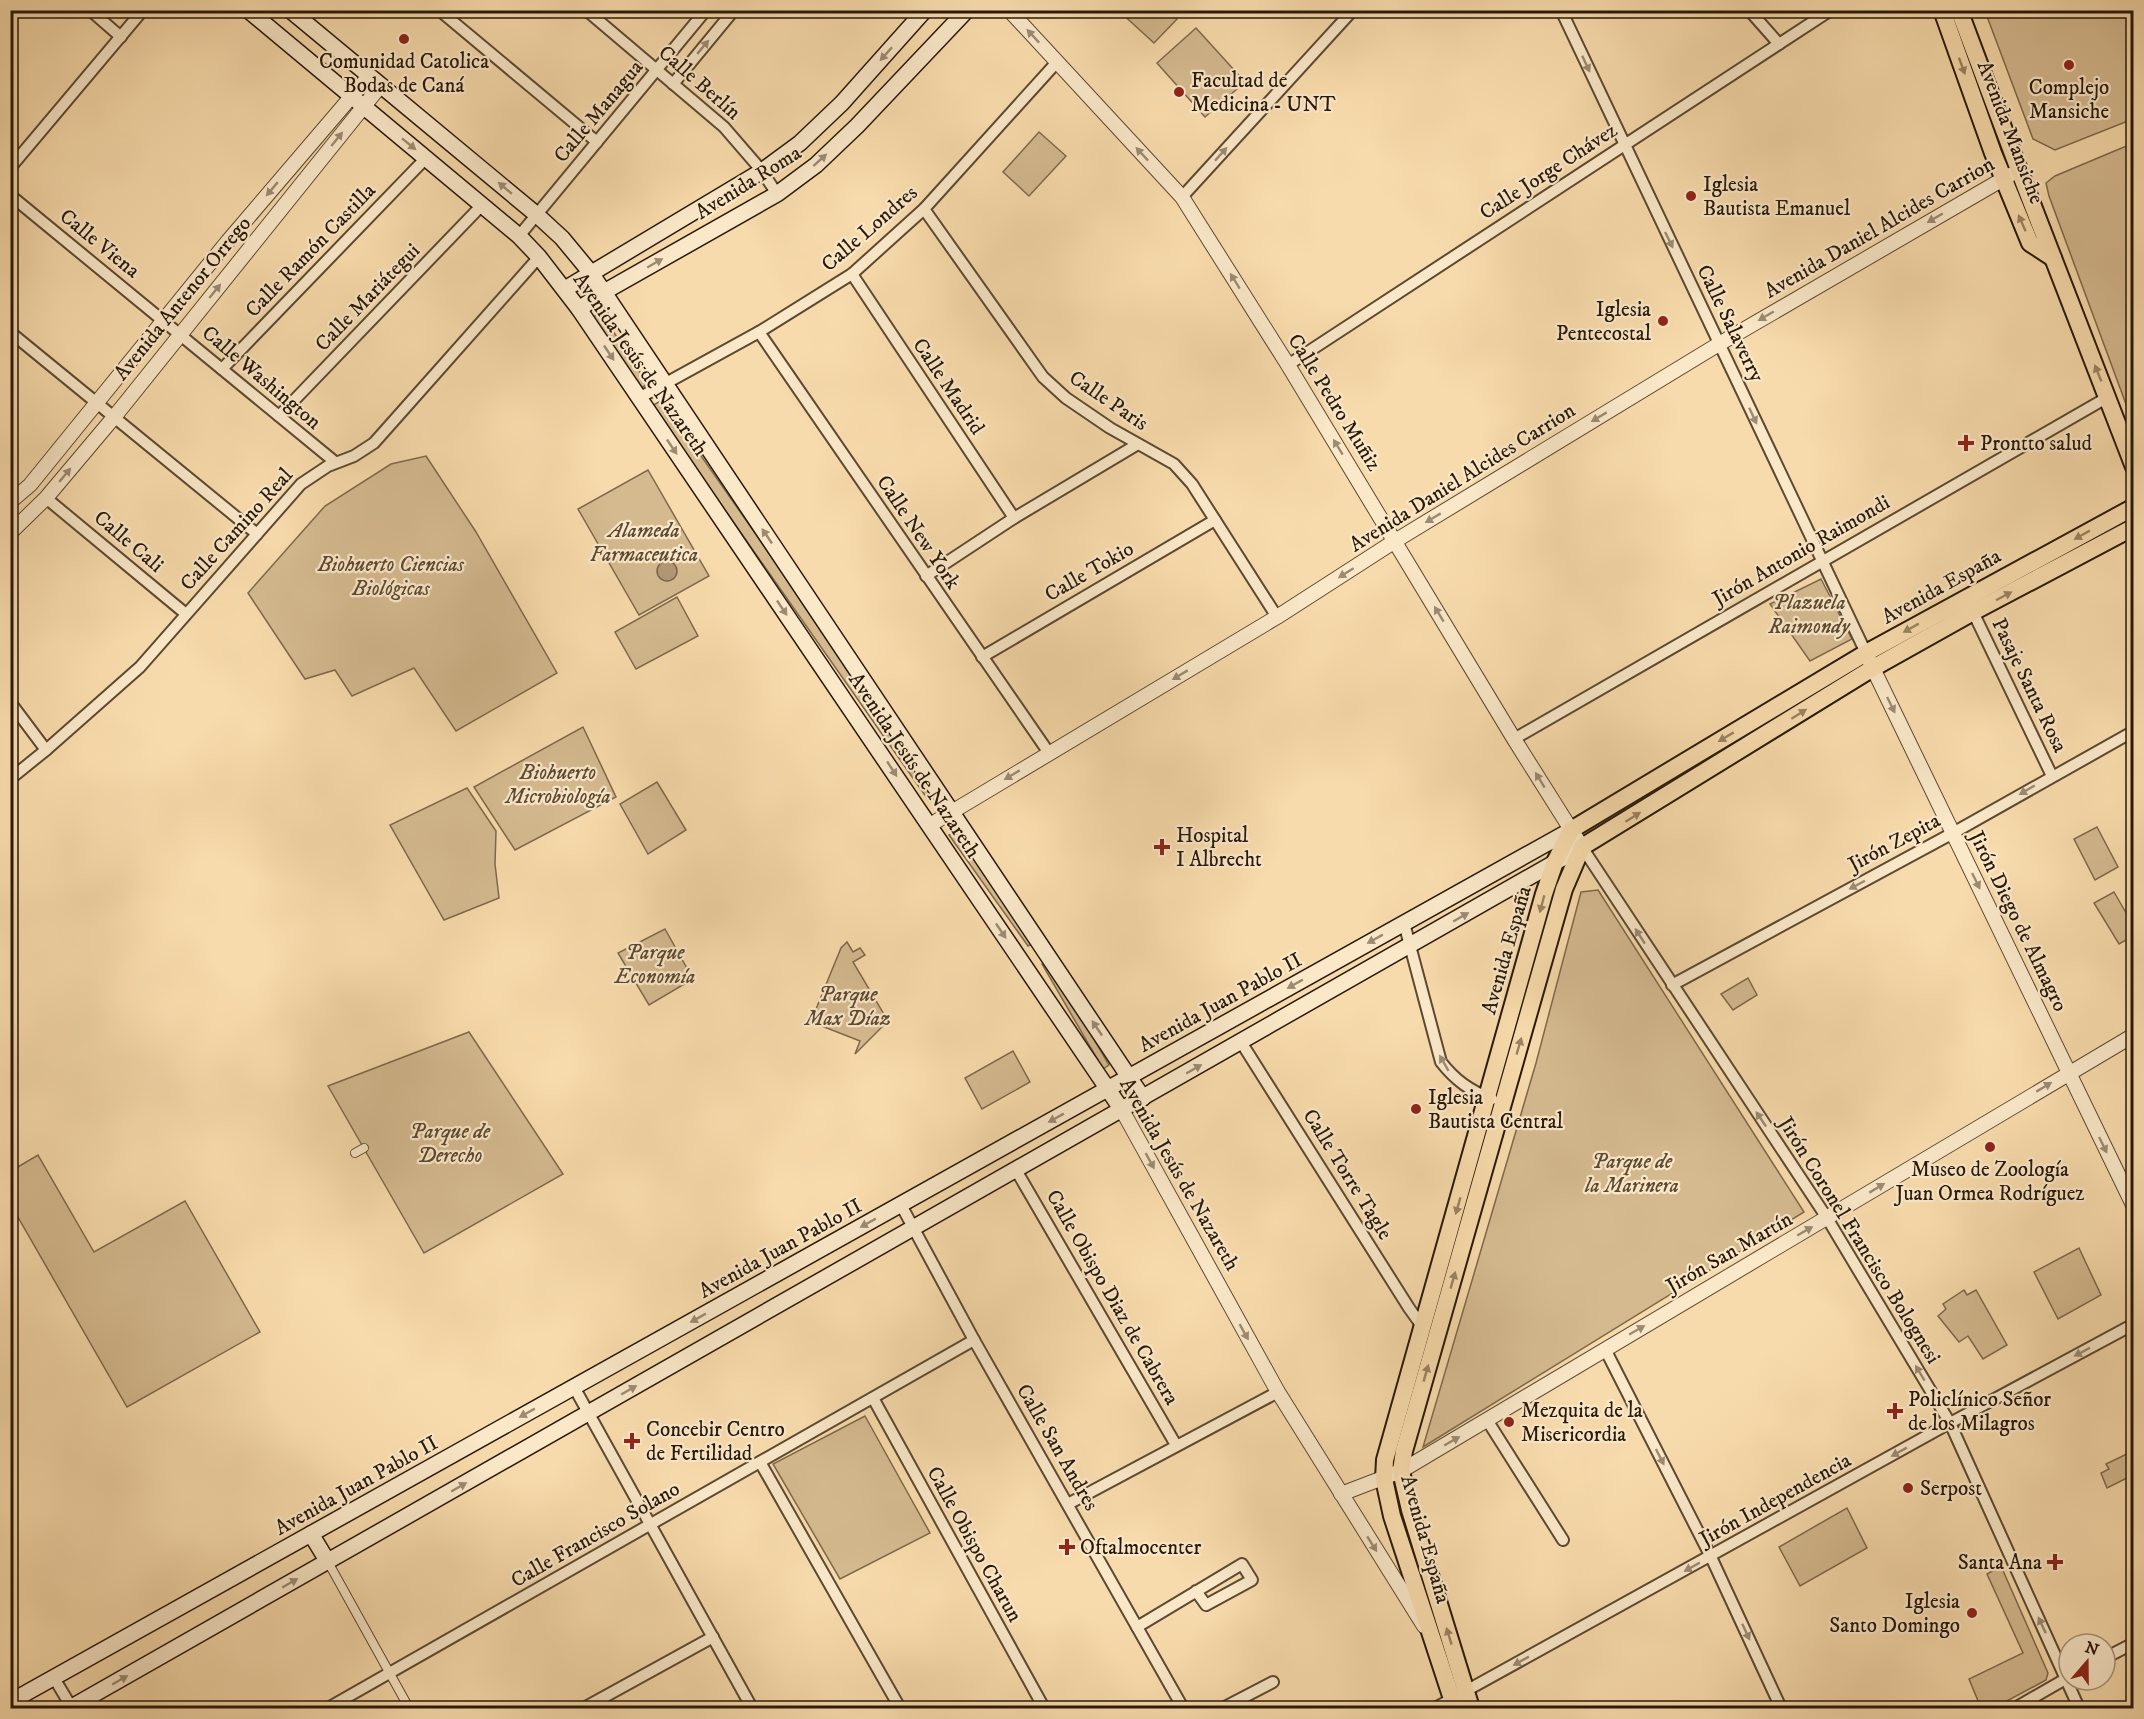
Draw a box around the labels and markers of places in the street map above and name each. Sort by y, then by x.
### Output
marker: Comunidad Catolica Bodas de Caná [397,32,411,46]
place label: Comunidad Catolica Bodas de Caná [319,49,489,99]
marker: Complejo Mansiche [2062,58,2076,72]
place label: Facultad de Medicina - UNT [1191,68,1336,118]
place label: Complejo Mansiche [2029,75,2109,125]
marker: Facultad de Medicina - UNT [1172,85,1186,99]
place label: Iglesia Bautista Emanuel [1703,172,1851,222]
marker: Iglesia Bautista Emanuel [1684,189,1698,203]
place label: Iglesia Pentecostal [1556,297,1652,347]
marker: Iglesia Pentecostal [1656,314,1670,328]
place label: Prontto salud [1980,431,2093,457]
marker: Prontto salud [1957,434,1975,452]
place label: Hospital I Albrecht [1176,823,1262,873]
marker: Hospital I Albrecht [1153,838,1171,856]
place label: Iglesia Bautista Central [1428,1085,1564,1135]
marker: Iglesia Bautista Central [1409,1102,1423,1116]
marker: Museo de Zoología Juan Ormea Rodríguez [1983,1140,1997,1154]
place label: Museo de Zoología Juan Ormea Rodríguez [1894,1157,2084,1207]
place label: Policlínico Señor de los Milagros [1908,1387,2051,1437]
place label: Mezquita de la Misericordia [1521,1398,1643,1448]
marker: Policlínico Señor de los Milagros [1886,1402,1904,1420]
marker: Mezquita de la Misericordia [1502,1415,1516,1429]
place label: Concebir Centro de Fertilidad [646,1417,785,1467]
marker: Concebir Centro de Fertilidad [623,1432,641,1450]
place label: Serpost [1920,1476,1982,1502]
marker: Serpost [1901,1481,1915,1495]
place label: Oftalmocenter [1080,1535,1201,1561]
marker: Oftalmocenter [1058,1538,1076,1556]
place label: Santa Ana [1958,1550,2042,1576]
marker: Santa Ana [2046,1553,2064,1571]
place label: Iglesia Santo Domingo [1829,1589,1960,1639]
marker: Iglesia Santo Domingo [1965,1606,1979,1620]

